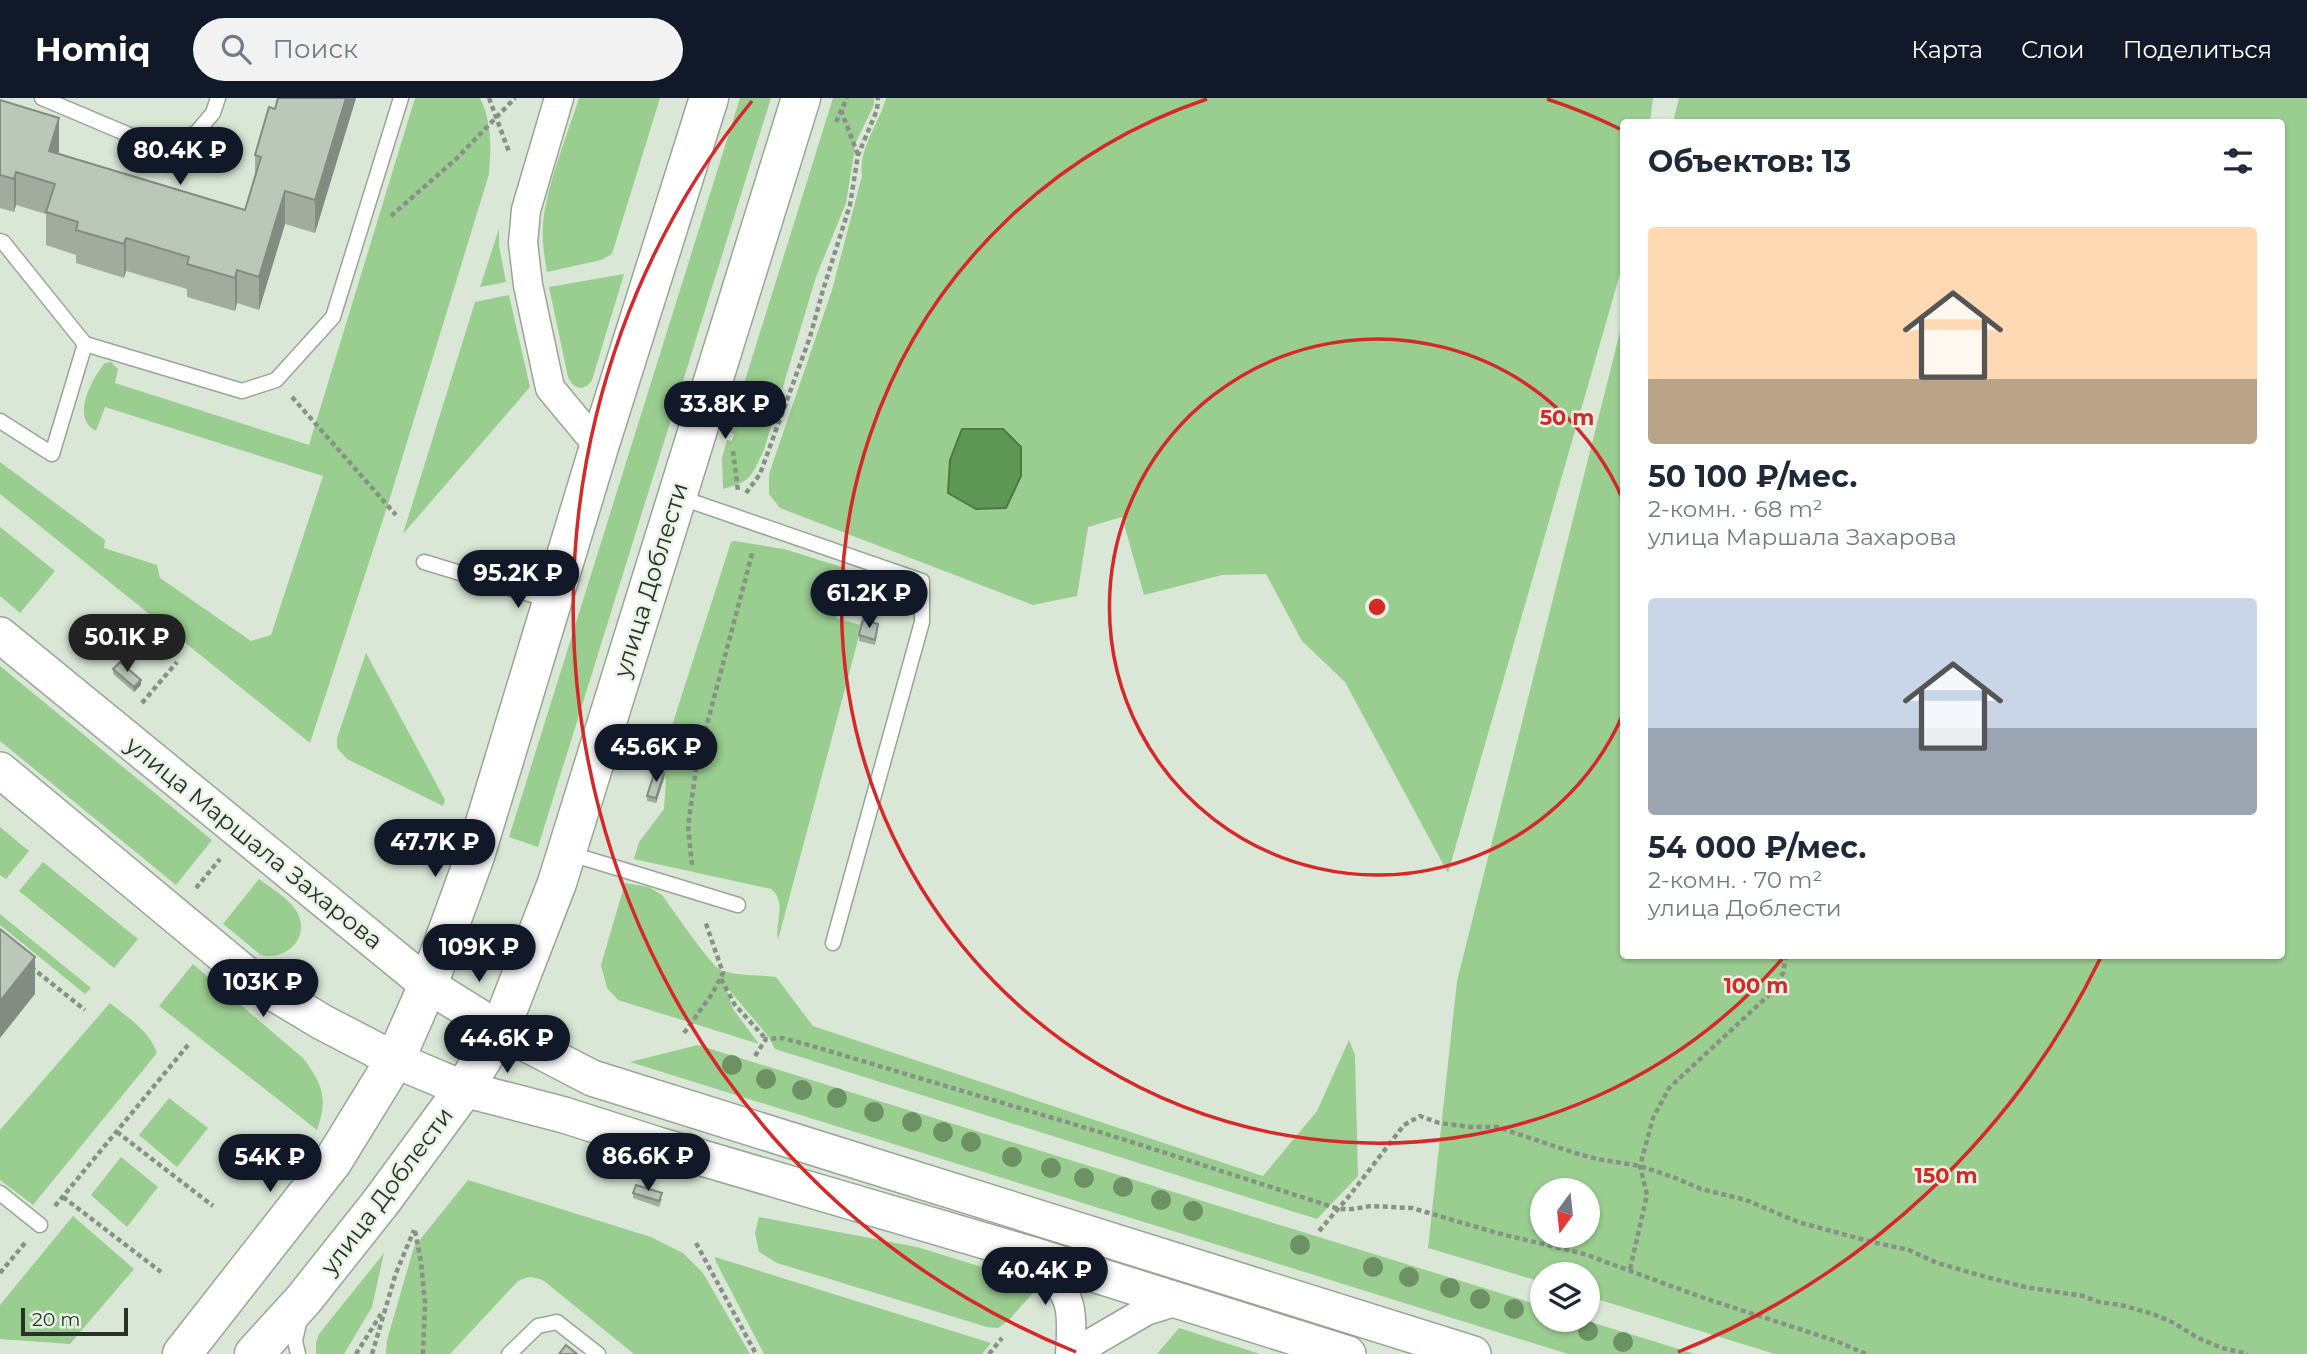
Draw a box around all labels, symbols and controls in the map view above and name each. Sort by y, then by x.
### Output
search box [193,18,683,81]
text: Homiq [35,29,151,69]
icon: search [217,30,255,68]
text: Поиск [273,33,358,65]
text: Карта [1911,35,1983,64]
text: Слои [2021,35,2085,64]
text: Поделиться [2123,35,2272,64]
pin: 80.4K ₽ [115,127,245,187]
text: 80.4K ₽ [133,136,227,164]
icon: filters [2219,142,2257,180]
text: Объектов: 13 [1648,143,1851,180]
icon: home [1890,272,2016,398]
pin: 33.8K ₽ [660,382,790,441]
text: 33.8K ₽ [680,390,770,418]
text: 50 m [1540,405,1594,430]
text: 50 100 ₽/мес. [1648,458,1857,495]
street label: улица Доблести [607,479,694,682]
text: 2-комн. · 68 m² [1648,495,1823,523]
text: улица Маршала Захарова [1648,523,1957,551]
pin: 95.2K ₽ [453,550,583,610]
text: 95.2K ₽ [473,559,563,587]
pin: 61.2K ₽ [804,570,934,630]
text: 61.2K ₽ [827,579,911,607]
centre of rings [1365,595,1389,619]
pin: 50.1K ₽ [62,614,192,674]
text: 50.1K ₽ [84,623,170,651]
icon: home [1890,643,2016,769]
pin: 45.6K ₽ [591,724,721,784]
street label: улица Маршала Захарова [119,729,389,955]
text: 45.6K ₽ [610,733,702,761]
pin: 47.7K ₽ [370,820,500,879]
text: 47.7K ₽ [390,828,480,856]
text: 54 000 ₽/мес. [1648,829,1866,866]
text: 2-комн. · 70 m² [1648,866,1822,894]
text: улица Доблести [1648,894,1842,922]
pin: 109K ₽ [422,924,536,984]
text: 109K ₽ [439,933,519,961]
pin: 103K ₽ [206,960,320,1019]
text: 103K ₽ [223,968,303,996]
text: 100 m [1724,973,1788,998]
pin: 44.6K ₽ [442,1016,572,1075]
text: 44.6K ₽ [460,1024,554,1052]
street label: улица Доблести [314,1101,459,1281]
pin: 54K ₽ [221,1134,319,1194]
pin: 86.6K ₽ [583,1134,713,1193]
text: 86.6K ₽ [602,1142,694,1170]
text: 54K ₽ [235,1143,305,1171]
text: 150 m [1915,1163,1977,1188]
north arrow [1530,1178,1600,1248]
map controls [1530,1178,1600,1332]
pin: 40.4K ₽ [980,1248,1110,1307]
text: 40.4K ₽ [998,1256,1092,1284]
button: layers [1530,1262,1600,1332]
scale bar [21,1305,128,1337]
text: 20 m [32,1308,80,1331]

